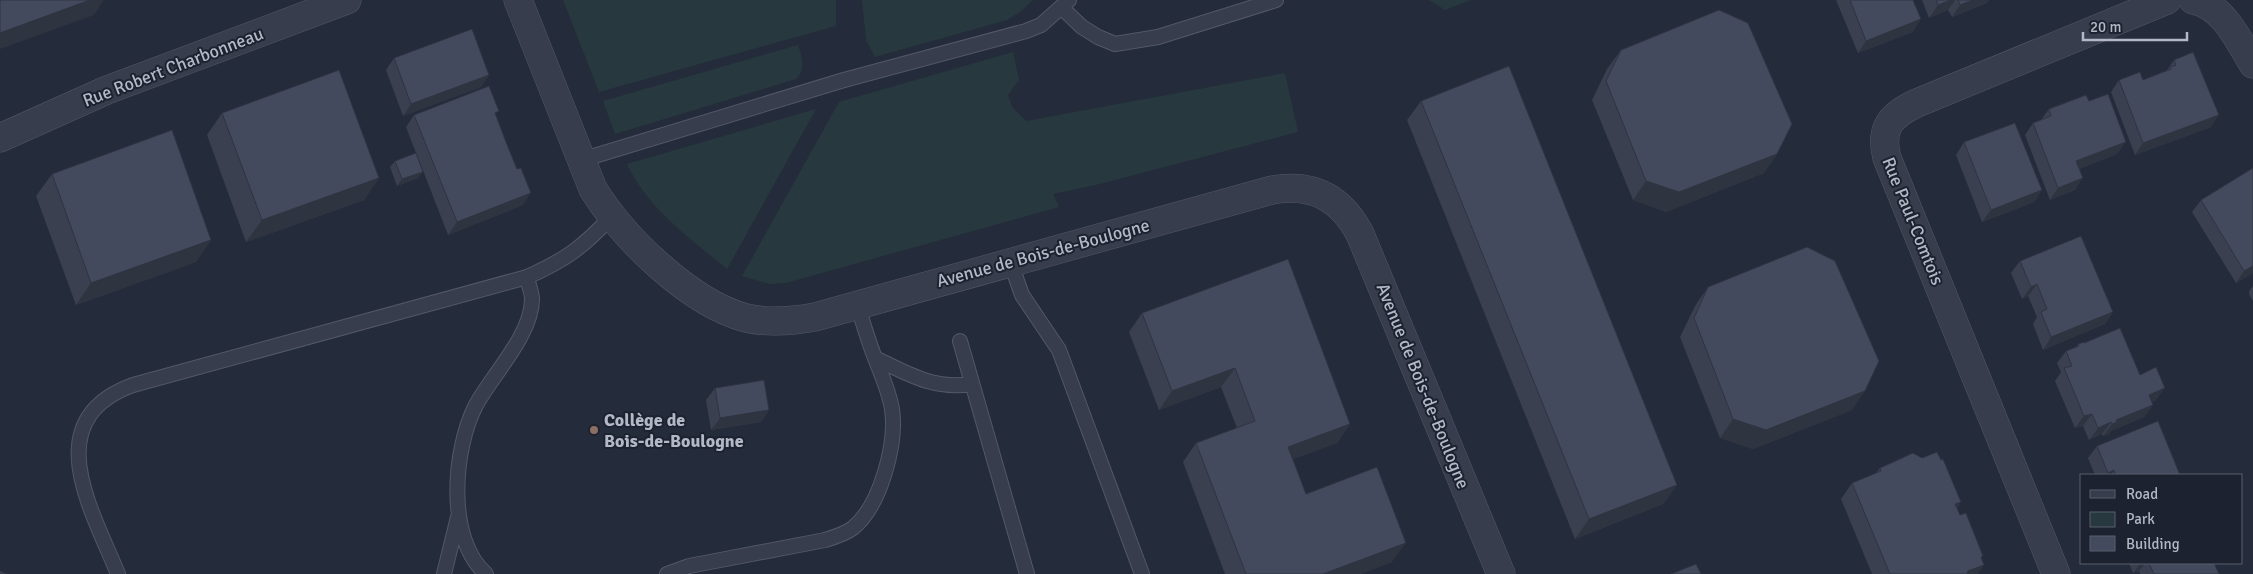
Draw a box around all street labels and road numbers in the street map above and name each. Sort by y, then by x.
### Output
street label: Rue Robert Charbonneau [80,22,266,112]
street label: Rue Paul-Comtois [1877,154,1949,288]
street label: Avenue de Bois-de-Boulogne [934,214,1152,292]
street label: Avenue de Bois-de-Boulogne [1372,280,1474,492]

